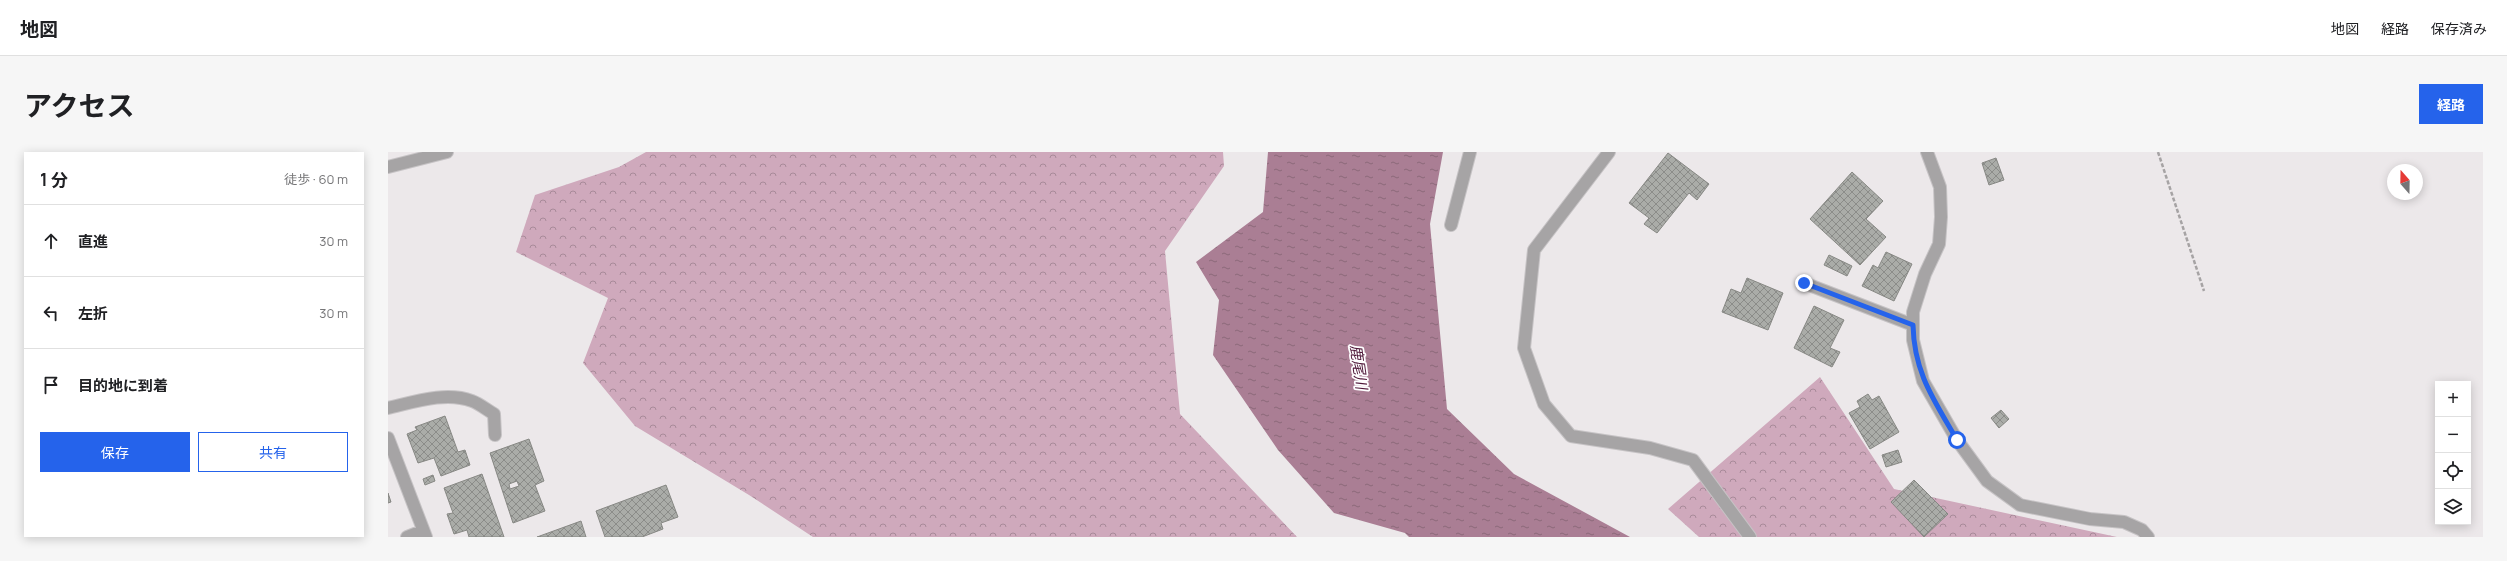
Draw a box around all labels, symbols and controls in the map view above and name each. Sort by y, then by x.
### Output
text: 地図 [20,16,58,42]
text: 地図 [2331,19,2359,38]
text: 経路 [2381,19,2409,38]
text: 保存済み [2431,19,2487,38]
button: 経路 [2419,84,2483,124]
text: アクセス [24,86,135,124]
north arrow [2387,164,2423,200]
text: 1 分 [40,168,68,191]
text: 徒歩 · 60 m [284,170,348,188]
icon: ahead [40,230,62,252]
text: 直進 [78,231,108,252]
text: 30 m [319,232,348,250]
route end [1795,274,1813,292]
icon: left [40,302,62,324]
text: 左折 [78,303,108,324]
text: 30 m [319,304,348,322]
water label: 鹿尾川 [1345,343,1373,393]
icon: arrive [40,374,62,396]
text: 目的地に到着 [78,375,168,396]
map controls [2435,381,2471,525]
button: + [2435,381,2471,417]
button: − [2435,417,2471,453]
route start [1948,431,1966,449]
button: 保存 [40,432,190,472]
button: 共有 [198,432,348,472]
button: locate [2435,453,2471,489]
button: layers [2435,489,2471,525]

